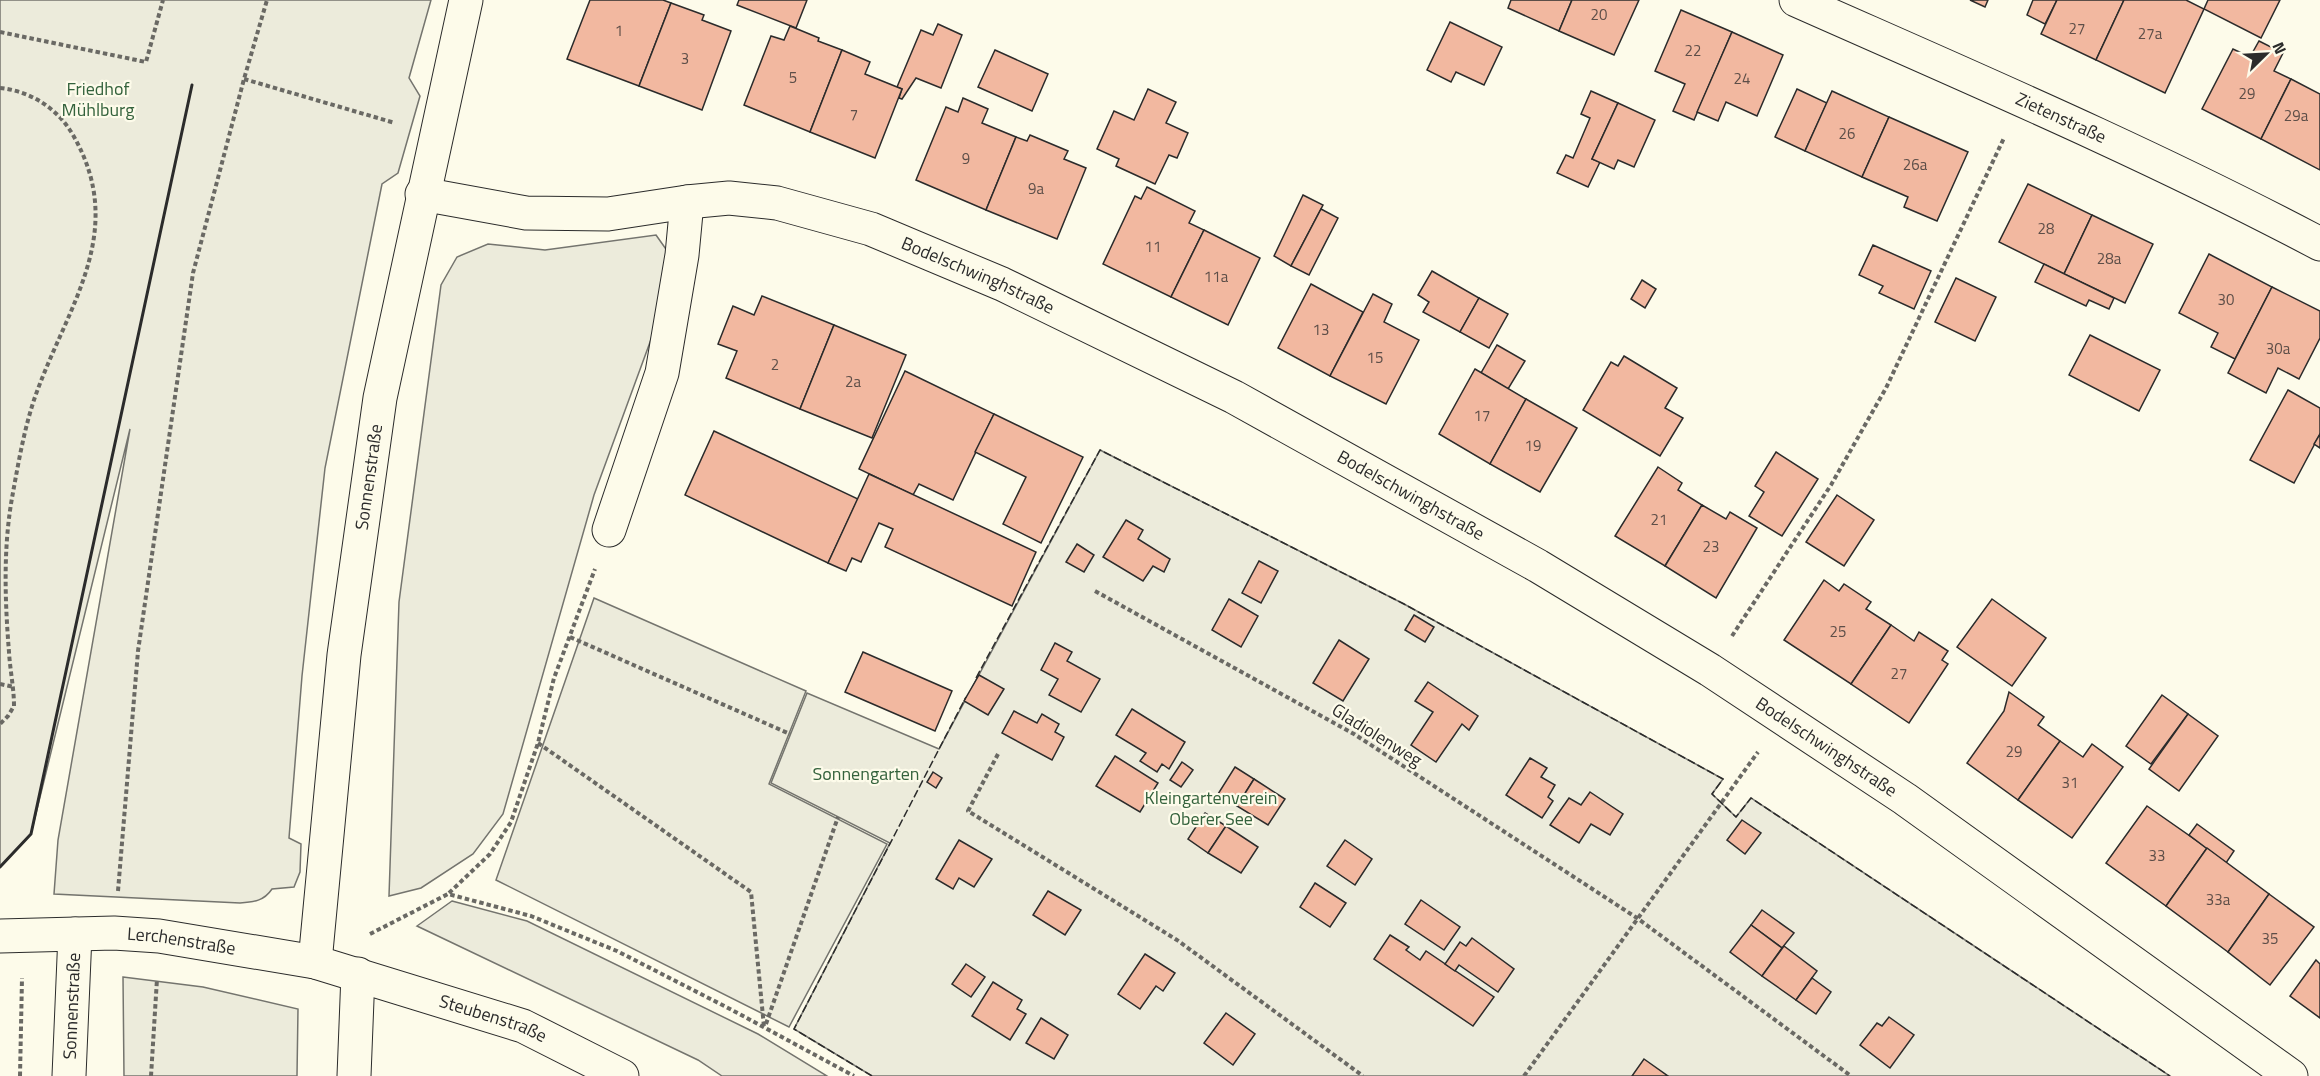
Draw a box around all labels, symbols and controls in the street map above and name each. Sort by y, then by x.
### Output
house number: 20 [1591,3,1607,26]
house number: 27 [2069,17,2085,40]
house number: 1 [615,19,623,42]
house number: 27a [2138,22,2163,45]
north arrow [2236,24,2296,84]
text: N [2266,38,2293,58]
house number: 22 [1685,39,1701,62]
house number: 3 [681,47,689,70]
house number: 5 [789,66,797,89]
house number: 24 [1734,67,1750,90]
park label: Friedhof Mühlburg [62,75,134,123]
house number: 29 [2239,82,2255,105]
street label: Zietenstraße [2011,85,2111,150]
house number: 7 [850,103,858,126]
house number: 29a [2284,104,2309,127]
house number: 26 [1839,122,1855,145]
house number: 9 [962,147,970,170]
house number: 26a [1903,153,1928,176]
house number: 9a [1028,177,1044,200]
house number: 28 [2038,217,2054,240]
street label: Bodelschwinghstraße [897,229,1059,321]
house number: 11 [1145,235,1161,258]
house number: 28a [2097,247,2122,270]
house number: 11a [1204,265,1229,288]
house number: 30 [2218,288,2234,311]
house number: 13 [1313,318,1329,341]
house number: 30a [2266,337,2291,360]
house number: 15 [1367,346,1383,369]
house number: 2 [771,353,779,376]
house number: 2a [845,370,861,393]
house number: 17 [1474,404,1490,427]
street label: Sonnenstraße [348,422,389,532]
house number: 19 [1525,434,1541,457]
street label: Bodelschwinghstraße [1332,443,1490,547]
house number: 21 [1651,508,1667,531]
house number: 23 [1703,535,1719,558]
house number: 25 [1830,620,1846,643]
house number: 27 [1891,662,1907,685]
street label: Bodelschwinghstraße [1750,690,1903,803]
street label: Gladiolenweg [1327,696,1428,773]
house number: 29 [2006,740,2022,763]
park label: Sonnengarten [813,760,919,787]
house number: 31 [2062,771,2078,794]
park label: Kleingartenverein Oberer See [1145,784,1277,832]
house number: 33 [2149,844,2165,867]
house number: 33a [2206,888,2231,911]
street label: Lerchenstraße [126,920,238,962]
house number: 35 [2262,927,2278,950]
street label: Sonnenstraße [56,952,87,1060]
street label: Steubenstraße [436,987,552,1049]

